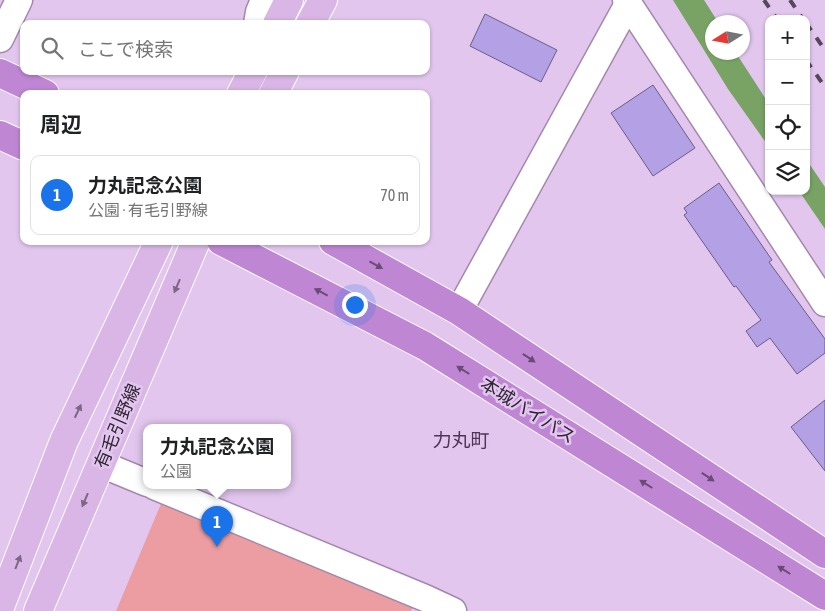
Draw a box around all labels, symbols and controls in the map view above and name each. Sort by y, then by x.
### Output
north arrow [705,15,750,60]
map controls [765,15,810,195]
button: + [765,15,810,60]
search box [20,20,430,75]
icon: search [38,34,66,62]
text: ここで検索 [78,38,173,60]
button: − [765,60,810,105]
button: locate [765,105,810,150]
text: 周辺 [40,112,82,136]
button: layers [765,150,810,195]
text: 力丸記念公園 [88,174,202,196]
text: 1 [53,186,61,204]
text: 70 m [380,186,409,204]
text: 公園 · 有毛引野線 [88,201,208,219]
one-way arrow [368,261,383,269]
one-way arrow [172,279,180,293]
one-way arrow [314,288,328,296]
your location [342,292,368,318]
one-way arrow [523,353,536,363]
one-way arrow [457,366,470,375]
street label: 本城バイパス [477,373,579,447]
street label: 有毛引野線 [90,380,144,472]
one-way arrow [75,404,83,418]
popup [143,424,291,489]
district label: 力丸町 [432,429,490,451]
text: 力丸記念公園 [160,435,274,457]
text: 公園 [160,462,192,480]
one-way arrow [702,472,715,482]
one-way arrow [639,479,652,489]
one-way arrow [81,493,89,507]
pin: 1 [201,506,233,547]
one-way arrow [14,555,22,569]
one-way arrow [777,565,790,575]

